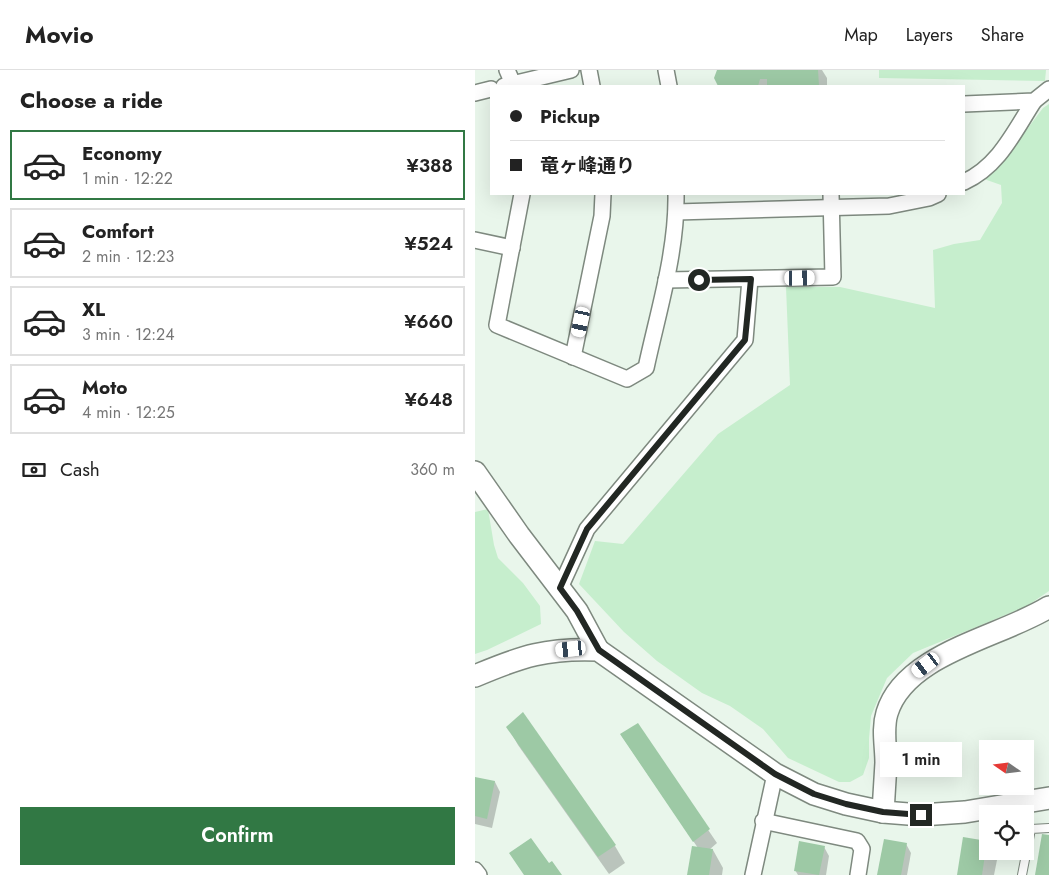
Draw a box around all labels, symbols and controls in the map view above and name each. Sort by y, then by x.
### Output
text: Movio [25,17,94,52]
text: Map [844,22,878,48]
text: Layers [906,22,953,48]
text: Share [981,22,1024,48]
text: Choose a ride [20,84,163,116]
text: Pickup [540,103,600,130]
text: Economy [82,140,162,167]
icon: car [22,143,67,188]
text: ¥388 [407,152,453,179]
text: 竜ヶ峰通り [540,152,635,179]
text: 1 min · 12:22 [82,167,173,190]
text: Comfort [82,218,154,245]
icon: car [22,221,67,266]
text: ¥524 [405,230,453,257]
text: 2 min · 12:23 [82,245,174,268]
route start [688,269,710,291]
car [784,270,815,286]
text: XL [82,296,105,323]
icon: car [22,299,67,344]
car [570,306,591,338]
text: ¥660 [404,308,453,335]
text: 3 min · 12:24 [82,323,175,346]
text: Moto [82,374,127,401]
icon: car [22,377,67,422]
text: ¥648 [405,386,453,413]
text: 4 min · 12:25 [82,401,175,424]
icon: cash [20,456,48,484]
text: Cash [60,456,100,483]
text: 360 m [410,458,455,481]
car [555,640,586,658]
car [909,650,942,680]
north arrow [979,740,1034,795]
map controls [979,740,1034,860]
callout: 1 min [880,742,962,778]
text: 1 min [902,748,940,771]
route end [910,804,932,826]
button: locate [979,805,1034,860]
button: Confirm [20,807,455,865]

